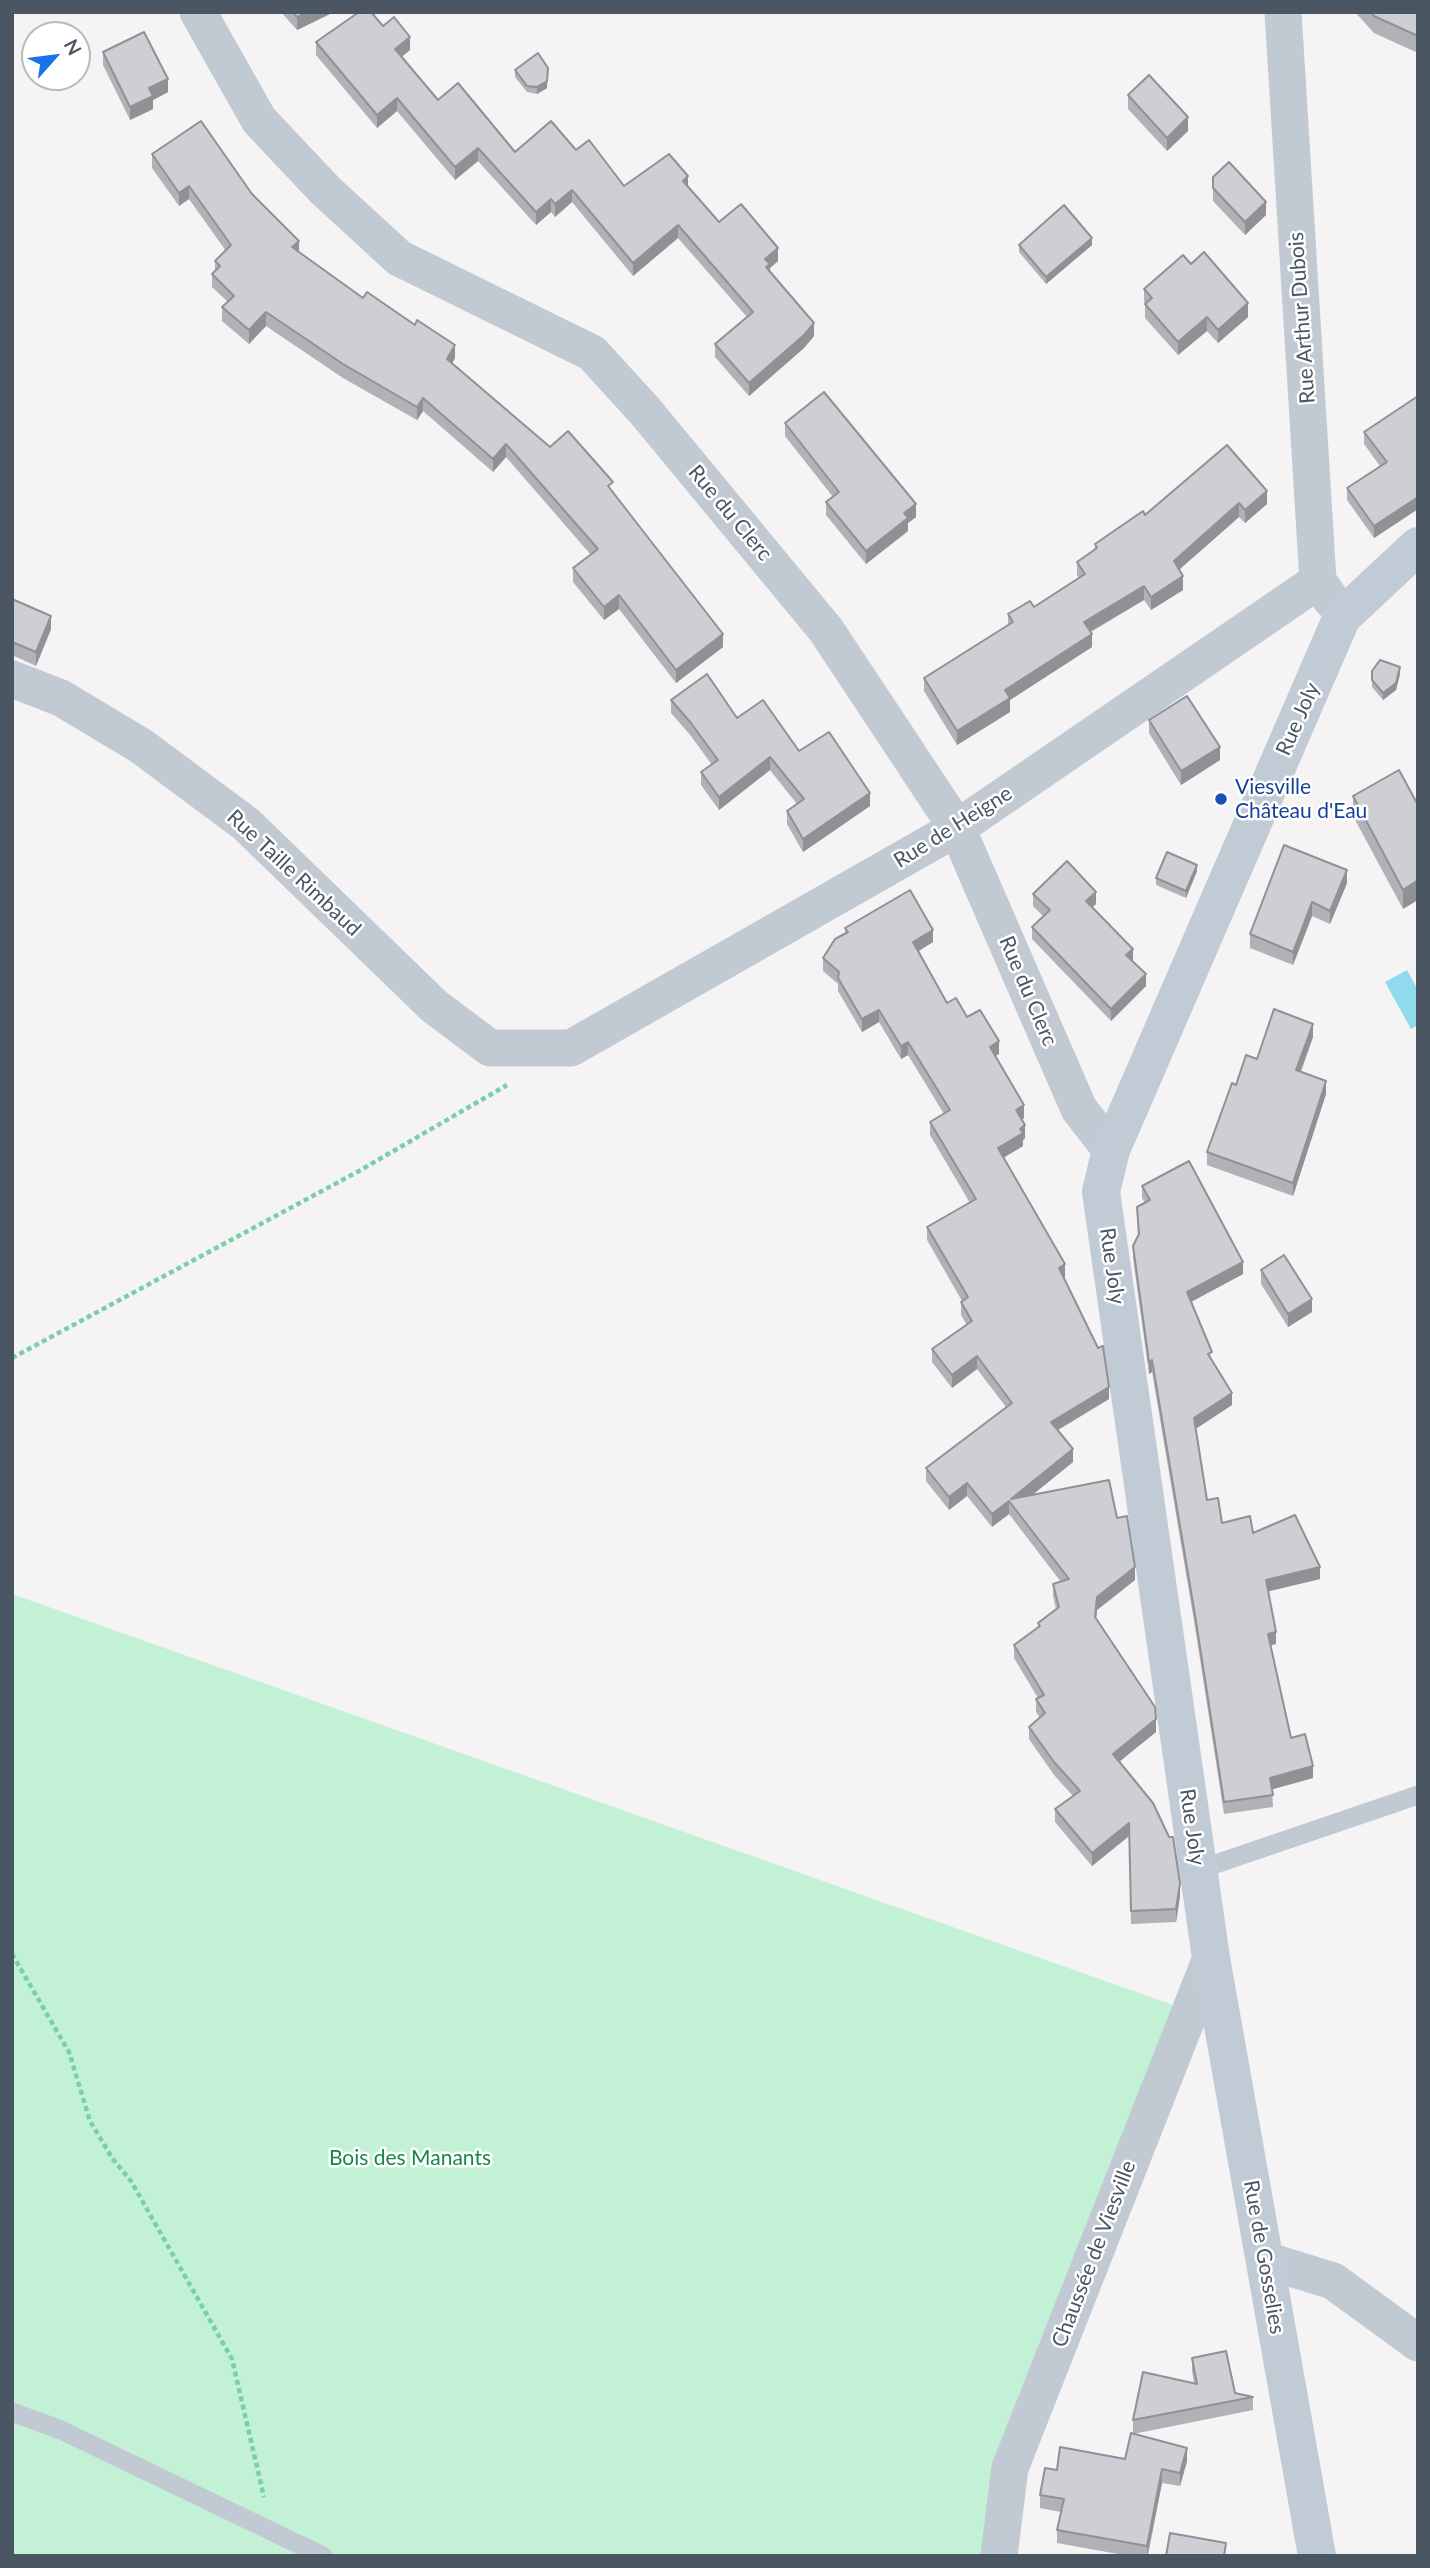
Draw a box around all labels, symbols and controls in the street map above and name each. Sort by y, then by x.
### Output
north arrow [21,21,91,91]
text: N [60,35,87,59]
street label: Rue Arthur Dubois [1283,231,1321,405]
street label: Rue du Clerc [683,460,777,566]
street label: Rue Joly [1271,679,1325,759]
place label: Viesville Château d'Eau [1235,774,1367,824]
street label: Rue de Heigne [889,781,1017,873]
marker: Viesville Château d'Eau [1213,791,1229,807]
street label: Rue Taille Rimbaud [222,805,366,941]
street label: Rue du Clerc [994,932,1062,1050]
street label: Rue Joly [1094,1226,1130,1306]
street label: Rue Joly [1174,1787,1210,1867]
park label: Bois des Manants [329,2145,491,2171]
street label: Chaussée de Viesville [1047,2157,1141,2351]
street label: Rue de Gosselies [1238,2178,1290,2336]

